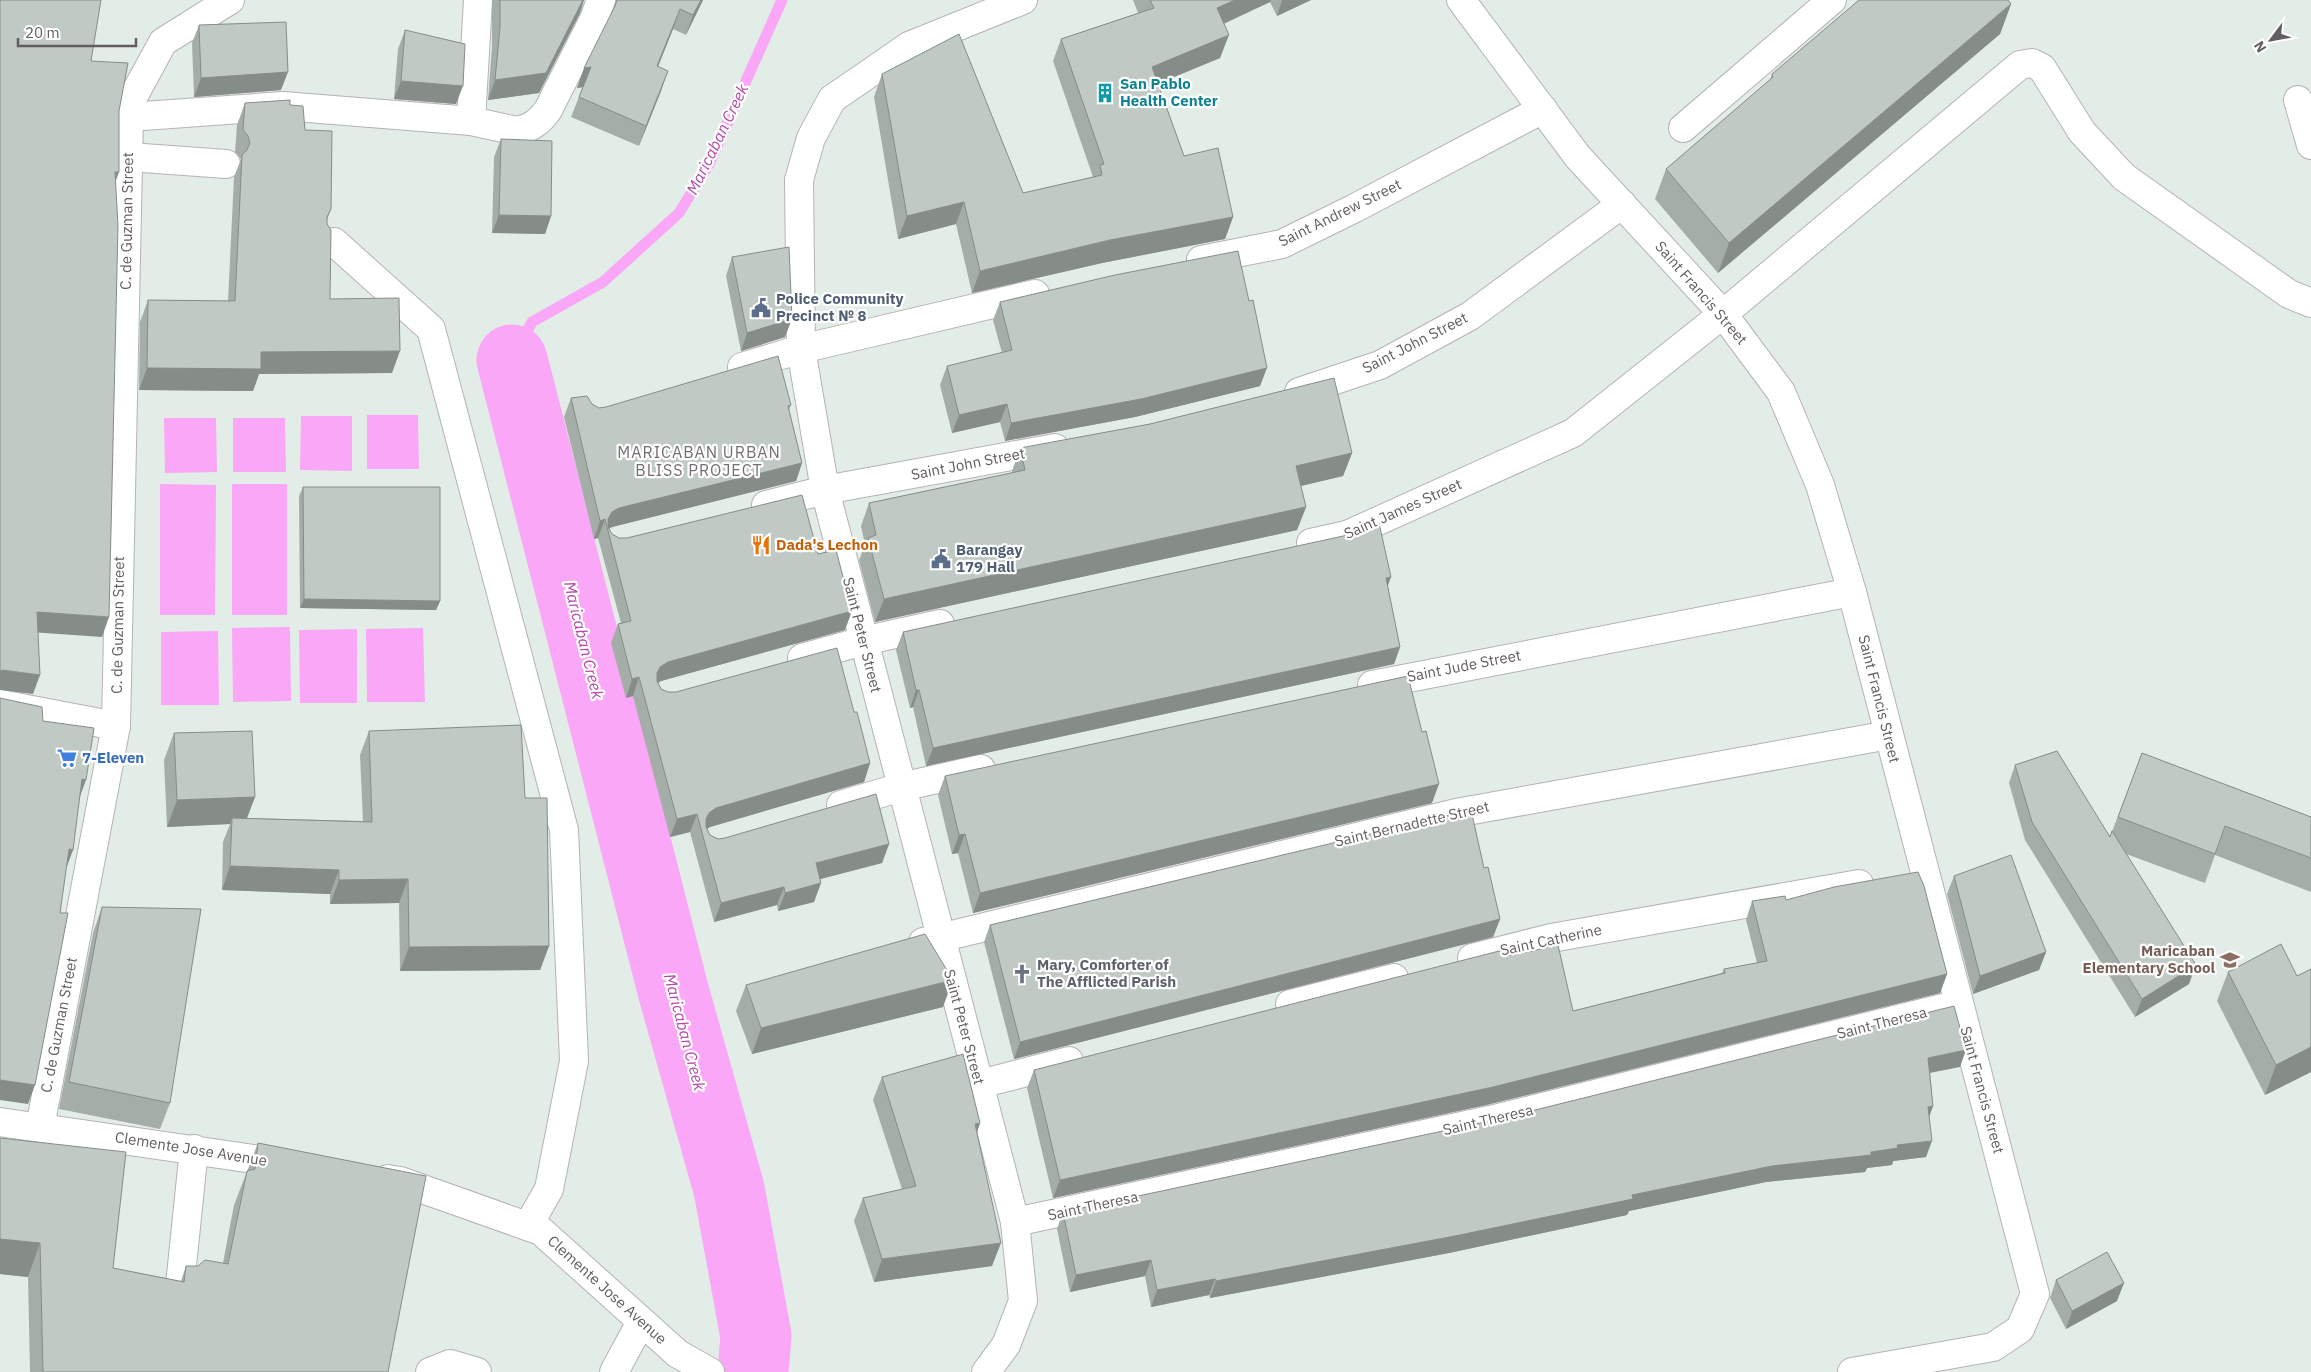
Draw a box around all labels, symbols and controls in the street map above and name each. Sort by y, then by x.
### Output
scale bar [18,15,135,47]
north arrow [2246,15,2296,65]
text: 20 m [25,23,60,42]
text: N [2250,38,2270,56]
place label: San Pablo Health Center [1120,74,1218,110]
water label: Maricaban Creek [682,80,753,197]
building icon: San Pablo Health Center [1094,82,1116,104]
street label: C. de Guzman Street [116,152,137,290]
street label: Saint Andrew Street [1275,175,1404,251]
street label: Saint Francis Street [1651,237,1752,348]
place label: Police Community Precinct № 8 [776,289,903,325]
public building icon: Police Community Precinct № 8 [750,297,772,319]
street label: Saint John Street [1359,308,1471,377]
district label: MARICABAN URBAN BLISS PROJECT [617,442,781,480]
street label: Saint John Street [909,443,1026,484]
street label: Saint James Street [1341,474,1465,543]
restaurant icon: Dada's Lechon [750,534,772,556]
place label: Dada's Lechon [776,535,878,554]
place label: Barangay 179 Hall [956,540,1023,576]
public building icon: Barangay 179 Hall [930,548,952,570]
street label: C. de Guzman Street [107,556,128,694]
street label: Saint Peter Street [839,575,886,695]
water label: Maricaban Creek [560,579,608,701]
street label: Saint Francis Street [1854,633,1905,765]
street label: Saint Jude Street [1405,645,1522,686]
supermarket icon: 7-Eleven [56,747,78,769]
place label: 7-Eleven [82,748,144,767]
street label: Saint Bernadette Street [1333,796,1491,851]
street label: Saint Catherine [1498,919,1603,960]
place label: Maricaban Elementary School [2083,941,2215,977]
school or university icon: Maricaban Elementary School [2219,949,2241,971]
place label: Mary, Comforter of The Afflicted Parish [1037,955,1176,991]
street label: C. de Guzman Street [36,956,81,1094]
church icon: Mary, Comforter of The Afflicted Parish [1011,963,1033,985]
street label: Saint Peter Street [940,967,989,1087]
water label: Maricaban Creek [660,971,710,1093]
street label: Saint Theresa [1835,1002,1929,1043]
street label: Saint Francis Street [1956,1024,2009,1156]
street label: Saint Theresa [1441,1100,1535,1139]
street label: Clemente Jose Avenue [114,1127,268,1170]
street label: Saint Theresa [1046,1187,1140,1224]
street label: Clemente Jose Avenue [544,1231,671,1348]

